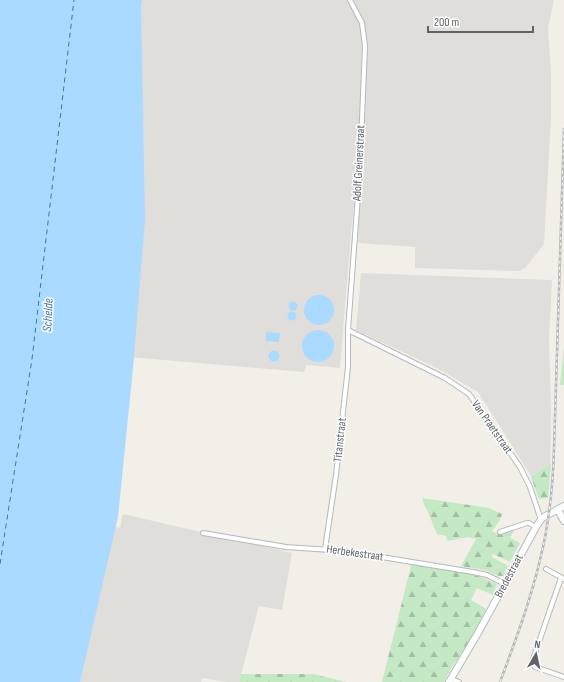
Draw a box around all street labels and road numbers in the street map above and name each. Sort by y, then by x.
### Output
street label: Adolf Greinerstraat [349,124,369,202]
street label: Van Praetstraat [468,397,516,457]
street label: Titanstraat [330,417,350,463]
street label: Herbekestraat [325,542,385,564]
street label: Bredestraat [491,551,527,600]

